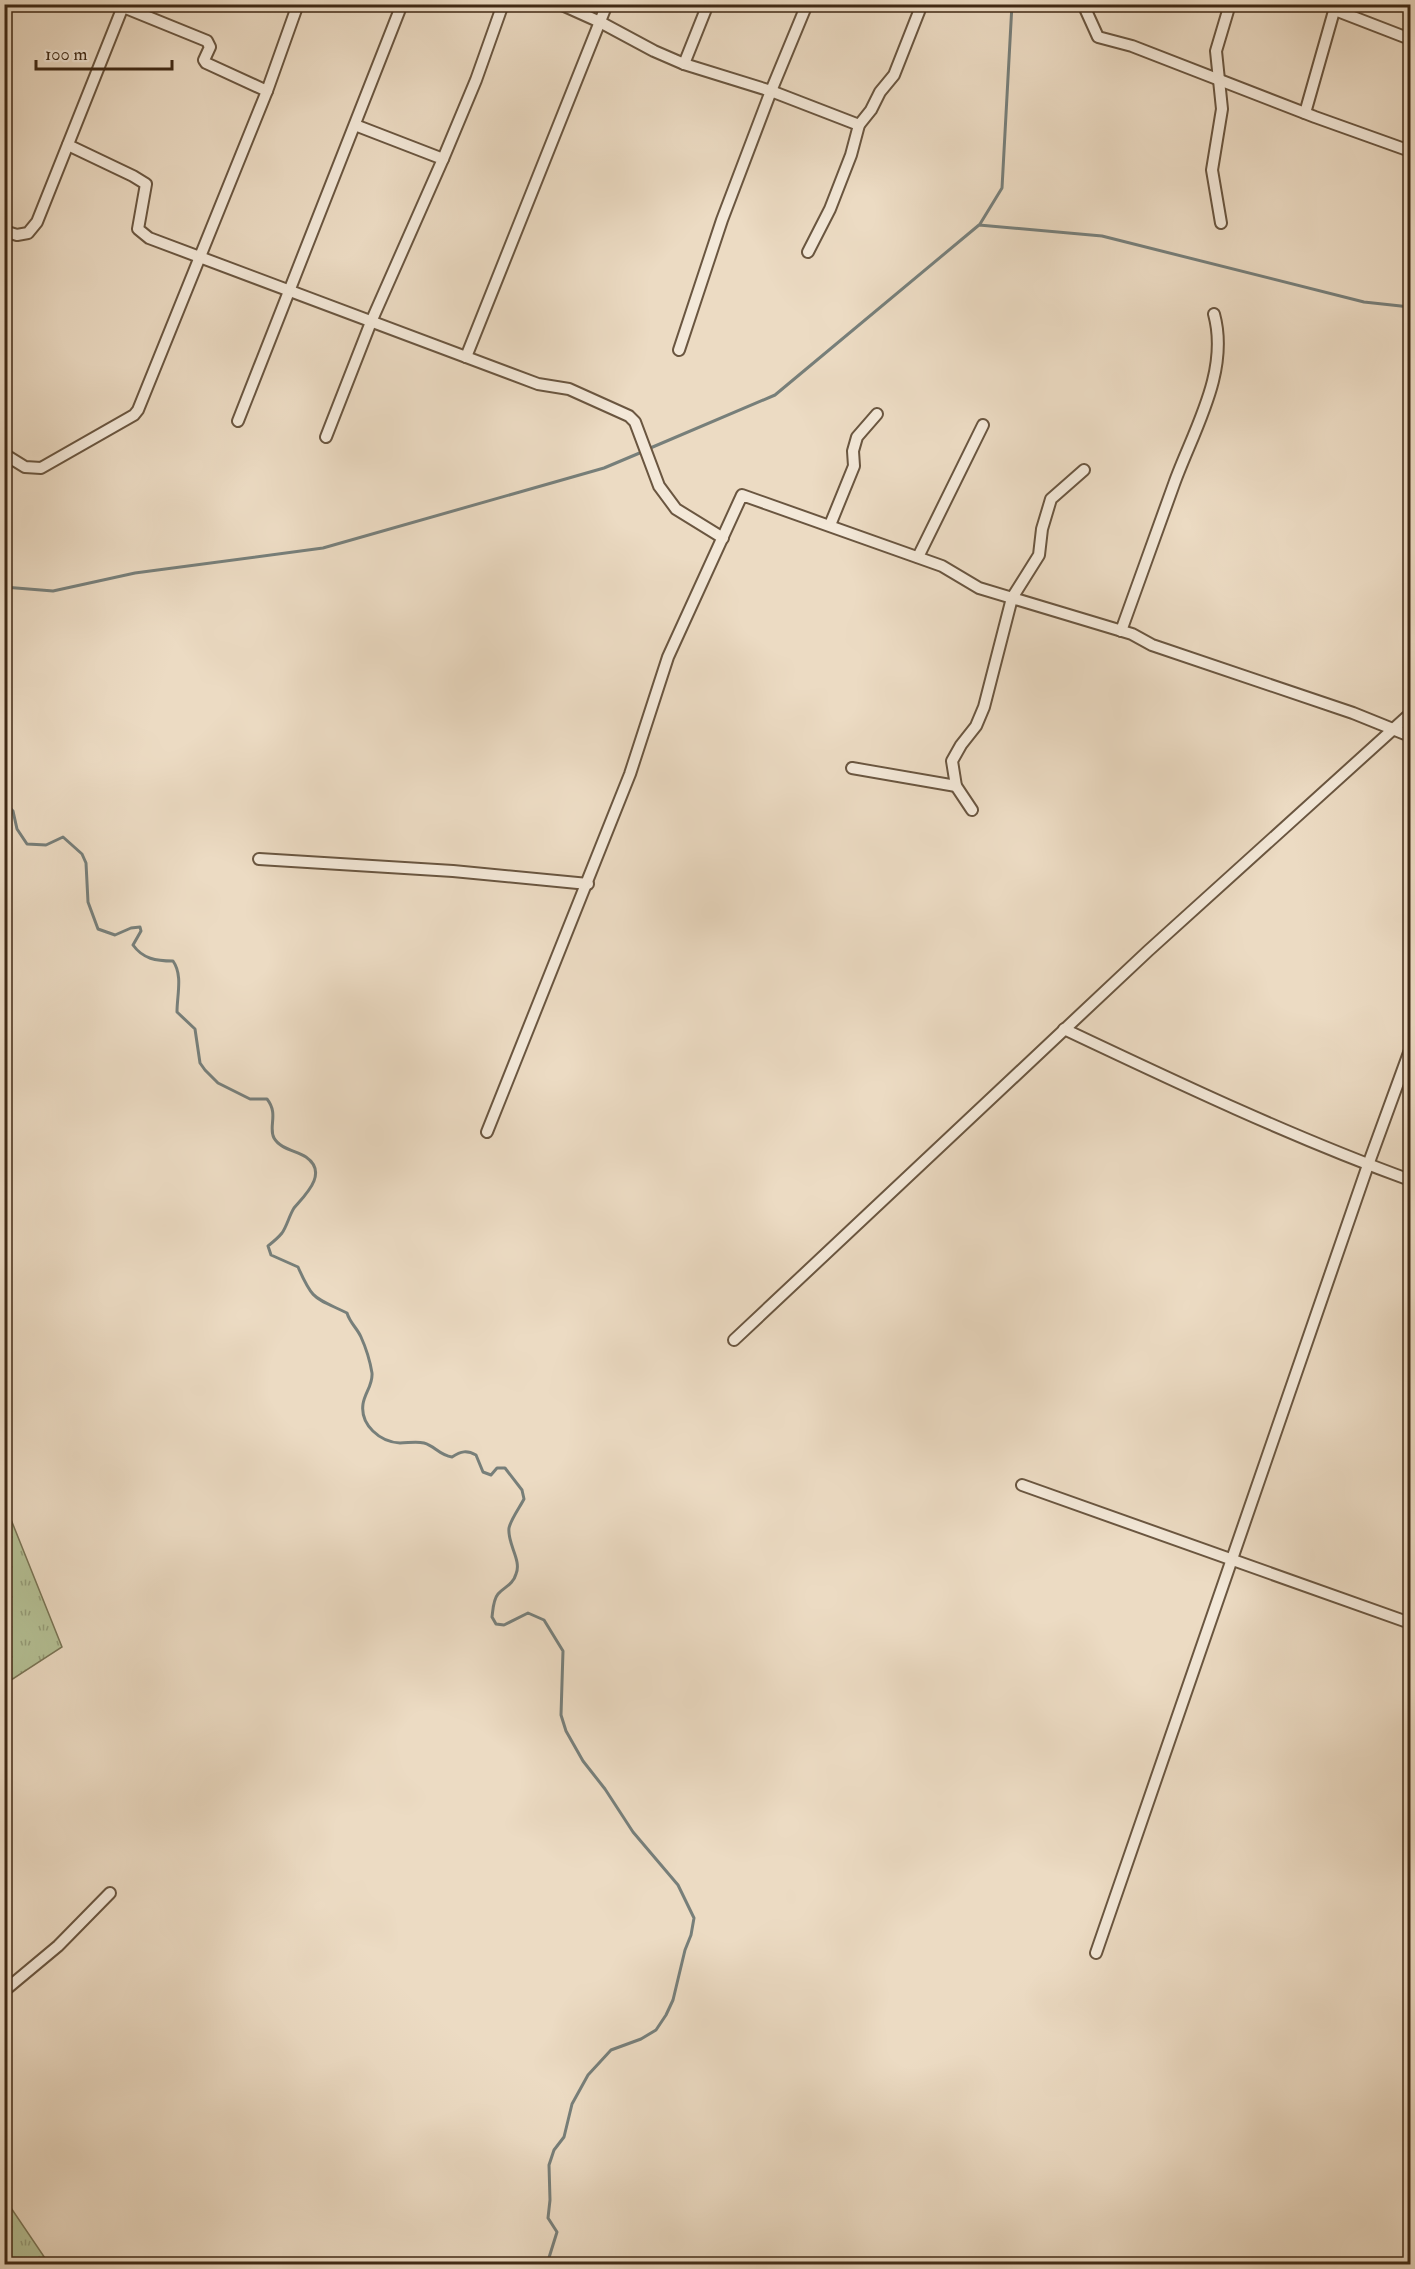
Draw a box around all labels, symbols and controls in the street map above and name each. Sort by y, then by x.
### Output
scale bar [36,33,172,71]
text: 100 m [45,43,88,66]

